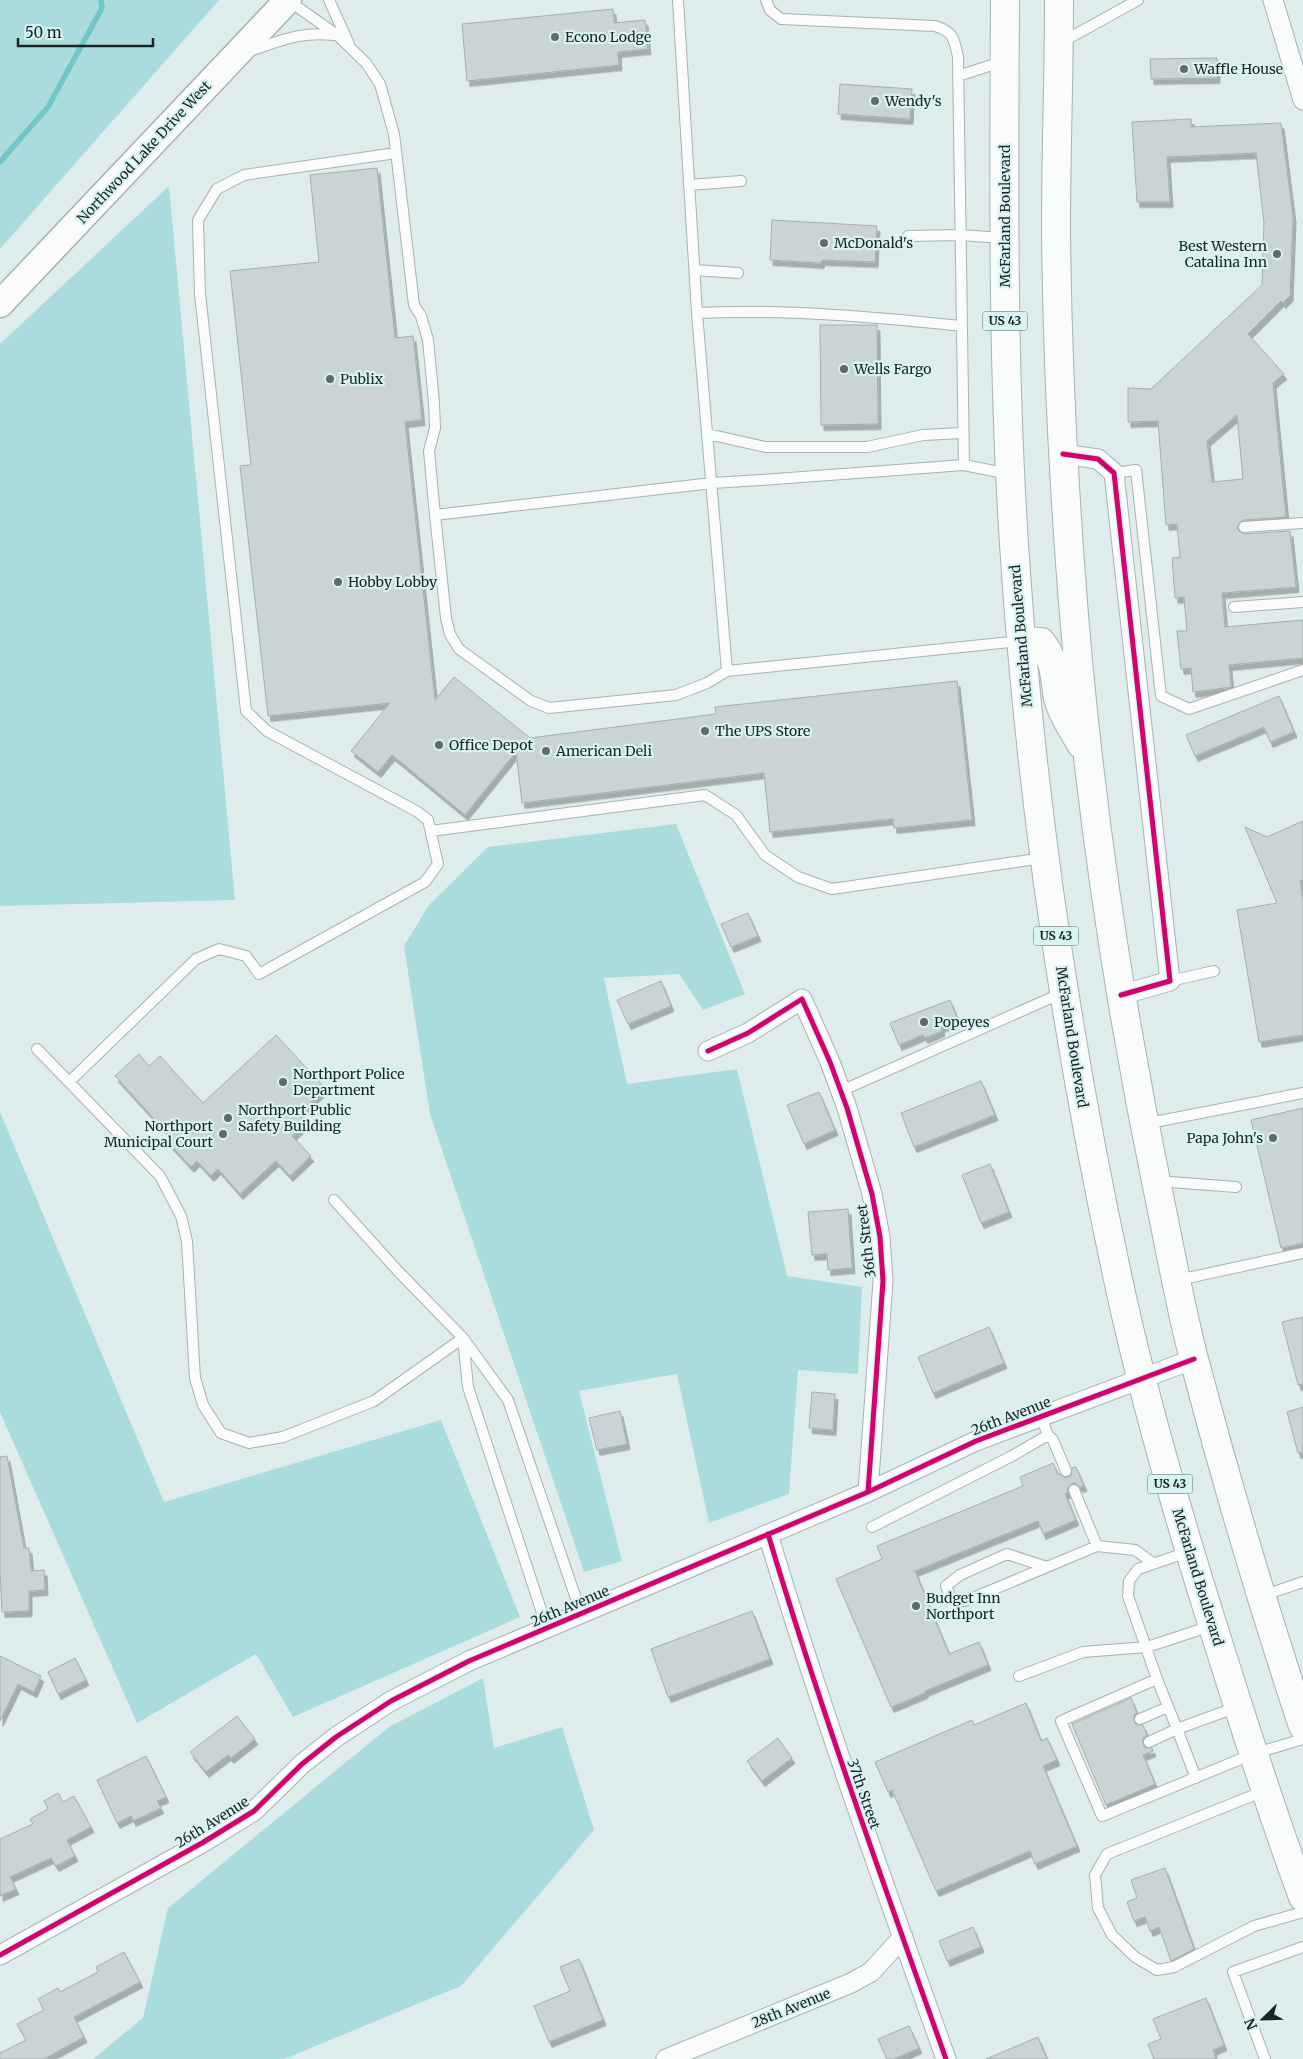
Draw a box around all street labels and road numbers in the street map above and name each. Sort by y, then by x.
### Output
street label: Northwood Lake Drive West [73,76,215,227]
street label: McFarland Boulevard [996,144,1014,287]
road number: US 43 [982,312,1028,331]
street label: McFarland Boulevard [1006,564,1036,708]
road number: US 43 [1034,926,1078,946]
street label: McFarland Boulevard [1052,965,1092,1110]
street label: 36th Street [852,1203,879,1279]
street label: 26th Avenue [969,1393,1053,1439]
road number: US 43 [1148,1475,1192,1494]
street label: McFarland Boulevard [1169,1506,1228,1648]
street label: 26th Avenue [528,1581,612,1631]
street label: 37th Street [844,1756,885,1832]
street label: 26th Avenue [172,1792,252,1852]
street label: 28th Avenue [749,1984,833,2032]

